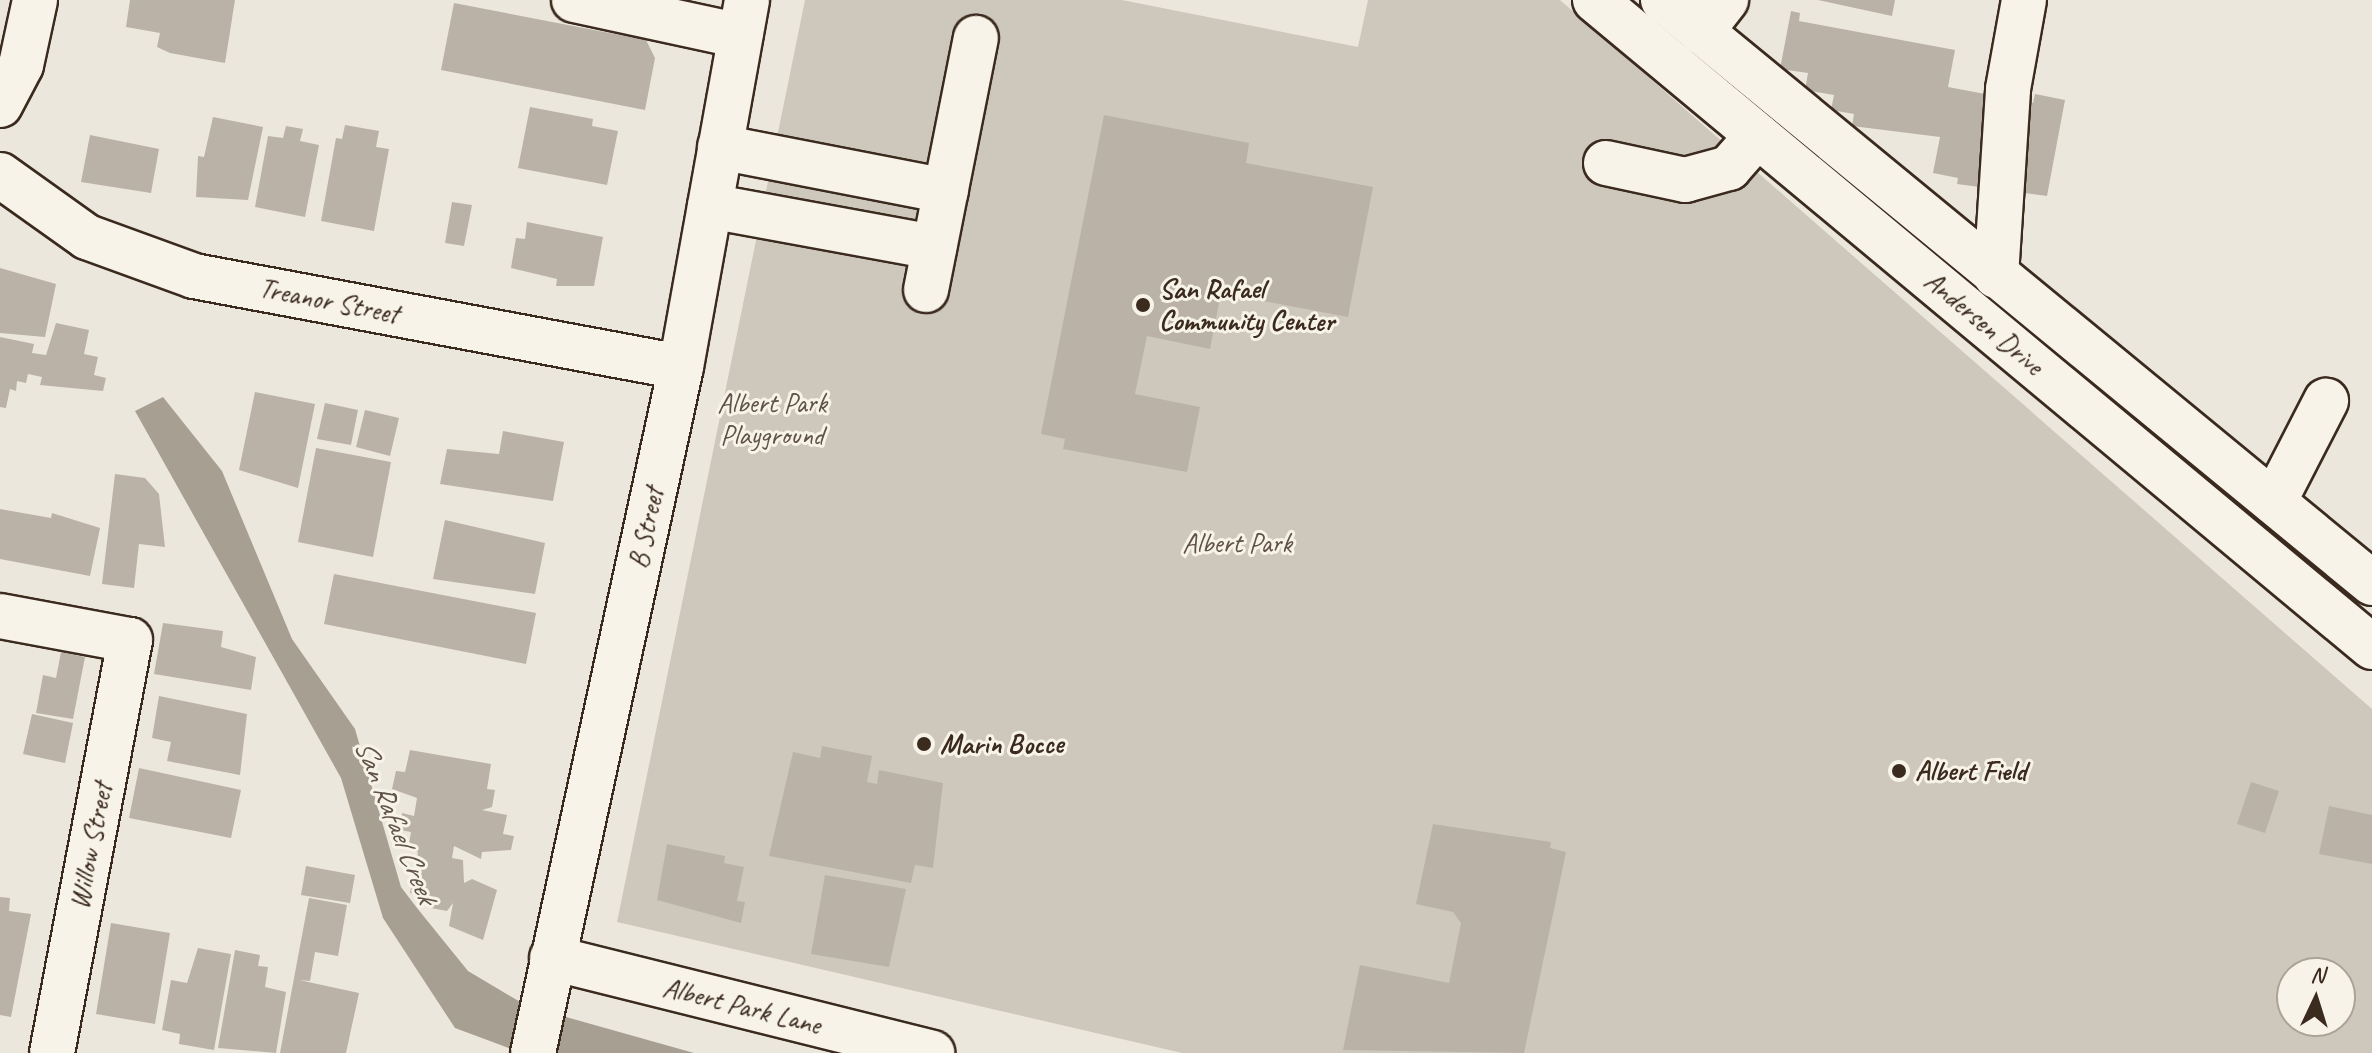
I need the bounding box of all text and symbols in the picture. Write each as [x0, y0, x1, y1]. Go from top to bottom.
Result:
street label: Andersen Drive [1918, 264, 2050, 382]
street label: Treanor Street [256, 271, 402, 331]
place label: San Rafael Community Center [1159, 272, 1334, 338]
marker: San Rafael Community Center [1134, 296, 1152, 314]
park label: Albert Park Playground [717, 386, 827, 452]
street label: B Street [621, 484, 671, 572]
park label: Albert Park [1182, 526, 1292, 560]
place label: Marin Bocce [940, 727, 1062, 761]
water label: San Rafael Creek [346, 733, 446, 909]
marker: Marin Bocce [915, 735, 933, 753]
place label: Albert Field [1915, 754, 2027, 788]
marker: Albert Field [1890, 762, 1908, 780]
street label: Willow Street [62, 780, 120, 912]
north arrow [2276, 957, 2356, 1037]
text: N [2310, 961, 2325, 989]
street label: Albert Park Lane [659, 970, 825, 1042]

